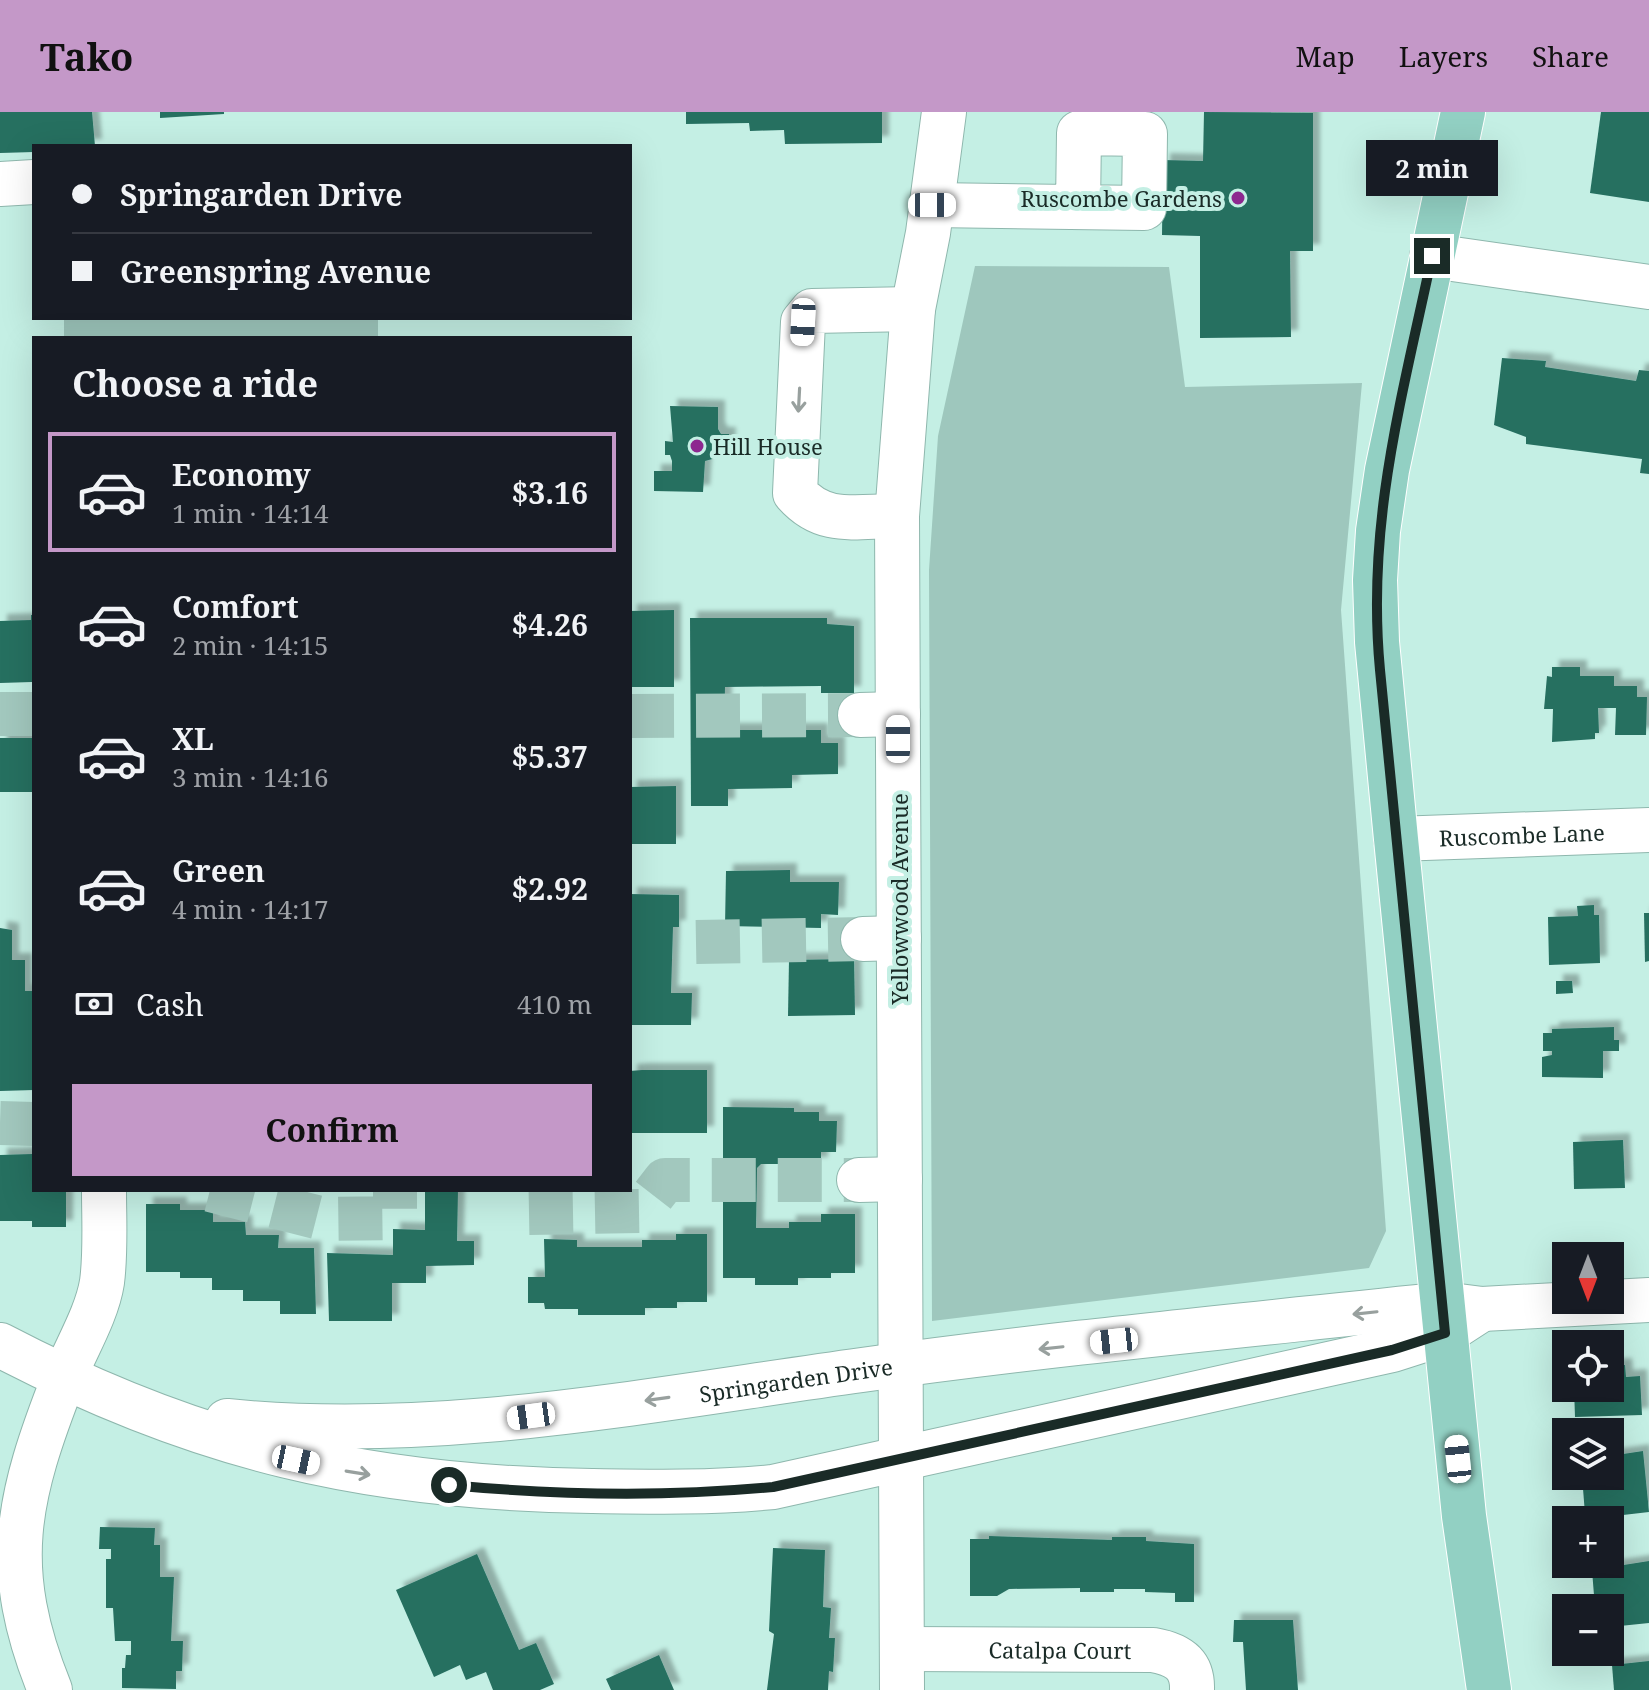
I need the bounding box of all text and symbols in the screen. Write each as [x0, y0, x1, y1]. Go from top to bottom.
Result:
text: Tako [40, 30, 133, 82]
text: Map [1296, 37, 1355, 75]
text: Layers [1399, 37, 1488, 75]
text: Share [1532, 37, 1609, 75]
callout: 2 min [1366, 140, 1498, 196]
text: 2 min [1395, 150, 1469, 186]
text: Springarden Drive [120, 174, 403, 215]
place label: Ruscombe Gardens [1021, 183, 1222, 213]
marker: Ruscombe Gardens [1229, 189, 1247, 207]
car [908, 193, 956, 217]
route end [1414, 238, 1450, 274]
text: Greenspring Avenue [120, 251, 431, 292]
car [790, 297, 816, 347]
text: Choose a ride [72, 359, 318, 408]
one-way arrow [791, 386, 806, 413]
place label: Hill House [713, 431, 823, 461]
marker: Hill House [688, 437, 706, 455]
text: Economy [172, 454, 311, 495]
icon: car [76, 456, 148, 528]
text: $3.16 [511, 472, 588, 513]
text: 1 min · 14:14 [172, 495, 329, 531]
text: Comfort [172, 586, 299, 627]
icon: car [76, 588, 148, 660]
text: $4.26 [511, 604, 588, 645]
text: 2 min · 14:15 [172, 627, 329, 663]
car [886, 715, 910, 763]
text: XL [172, 718, 214, 759]
icon: car [76, 720, 148, 792]
text: $5.37 [511, 736, 588, 777]
text: 3 min · 14:16 [172, 759, 329, 795]
street label: Yellowwood Avenue [884, 793, 914, 1006]
street label: Ruscombe Lane [1439, 817, 1605, 852]
text: Green [172, 850, 265, 891]
icon: car [76, 852, 148, 924]
text: $2.92 [511, 868, 588, 909]
text: 4 min · 14:17 [172, 891, 329, 927]
icon: cash [72, 982, 116, 1026]
text: Cash [136, 984, 204, 1025]
text: 410 m [517, 986, 592, 1022]
button: Confirm [72, 1084, 592, 1176]
north arrow [1552, 1242, 1624, 1314]
map controls [1552, 1242, 1624, 1666]
one-way arrow [1352, 1305, 1379, 1320]
car [1089, 1327, 1139, 1355]
button: locate [1552, 1330, 1624, 1402]
one-way arrow [1038, 1340, 1065, 1355]
street label: Springarden Drive [697, 1351, 894, 1409]
one-way arrow [645, 1392, 670, 1407]
car [506, 1401, 556, 1431]
button: layers [1552, 1418, 1624, 1490]
car [1444, 1434, 1472, 1484]
car [270, 1443, 322, 1477]
one-way arrow [345, 1466, 370, 1481]
route start [431, 1467, 467, 1503]
button: + [1552, 1506, 1624, 1578]
button: − [1552, 1594, 1624, 1666]
street label: Catalpa Court [989, 1634, 1132, 1665]

